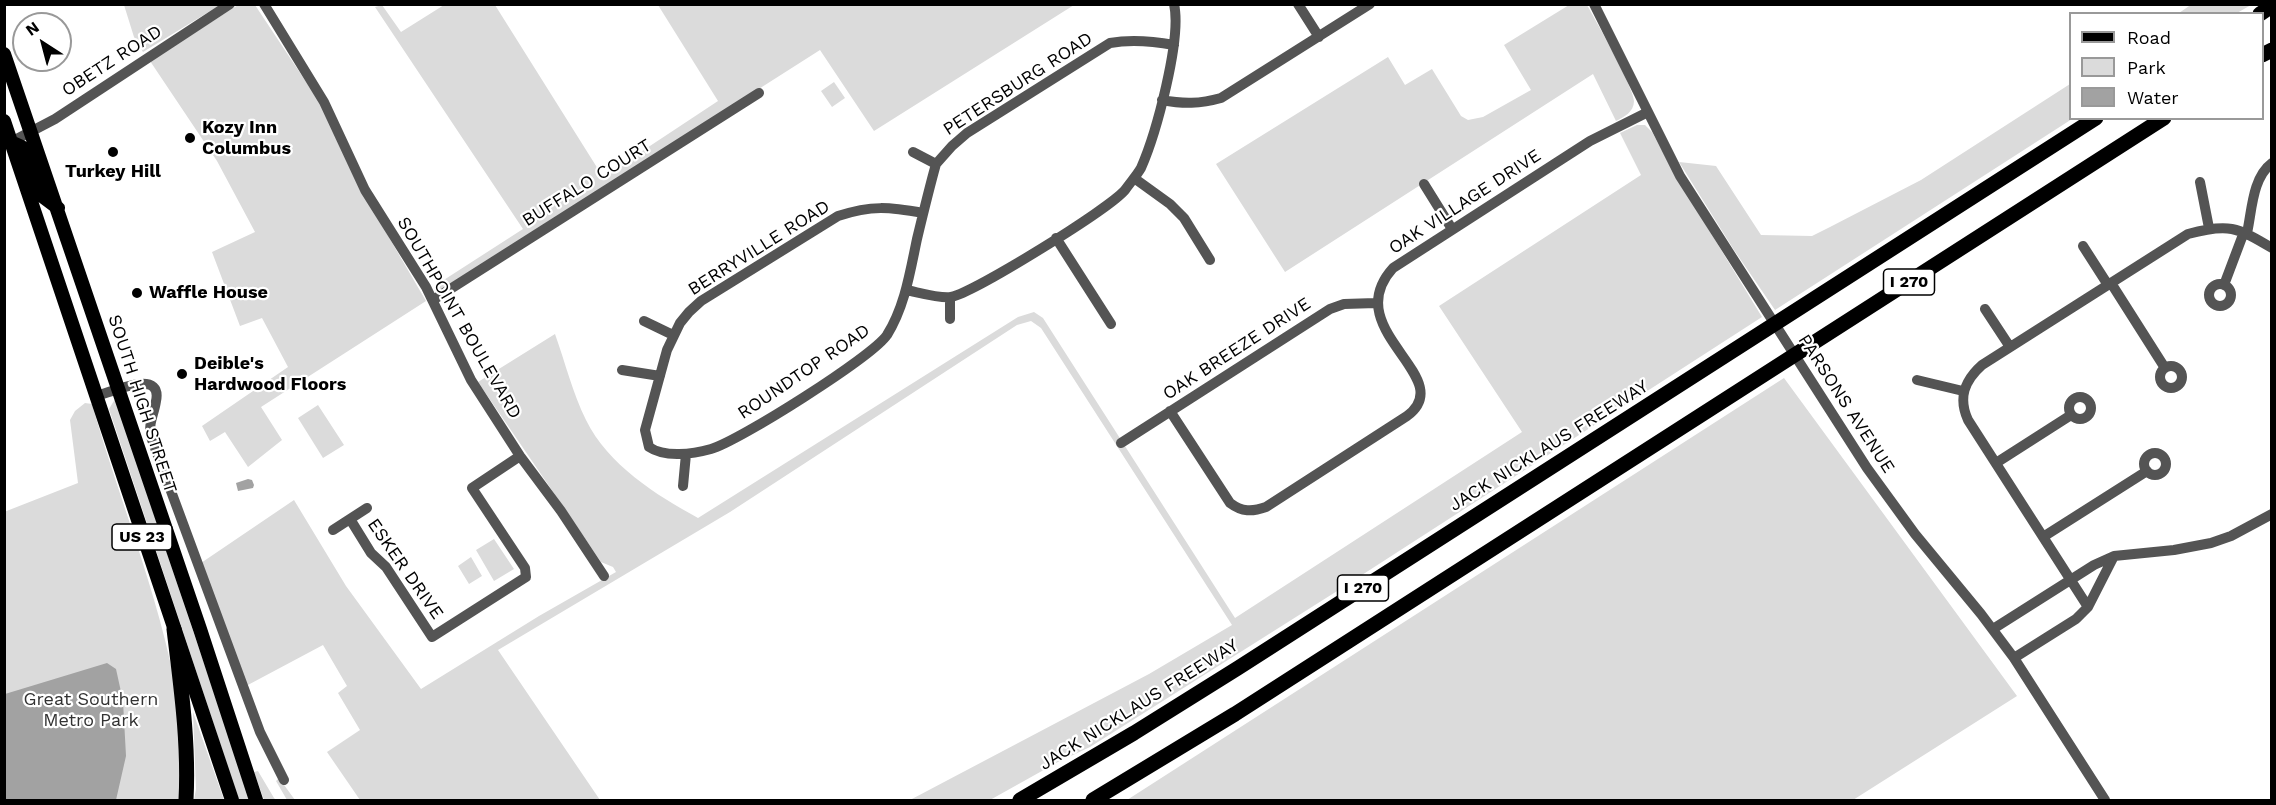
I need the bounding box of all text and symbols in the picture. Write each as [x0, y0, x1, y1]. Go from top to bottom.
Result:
north arrow [12, 12, 72, 72]
legend [2069, 12, 2264, 120]
text: N [22, 17, 43, 40]
street label: OBETZ ROAD [58, 21, 166, 101]
text: Road [2127, 27, 2171, 48]
street label: PETERSBURG ROAD [939, 28, 1097, 140]
text: Park [2127, 57, 2166, 78]
text: Water [2127, 87, 2179, 108]
place label: Kozy Inn Columbus [202, 117, 291, 160]
marker: Kozy Inn Columbus [183, 131, 197, 145]
street label: BUFFALO COURT [518, 135, 656, 231]
marker: Turkey Hill [106, 145, 120, 159]
street label: OAK VILLAGE DRIVE [1385, 145, 1545, 259]
place label: Turkey Hill [65, 161, 161, 183]
street label: BERRYVILLE ROAD [684, 196, 834, 300]
street label: SOUTHPOINT BOULEVARD [392, 213, 526, 423]
road number: I 270 [1884, 269, 1934, 295]
place label: Waffle House [149, 282, 268, 304]
marker: Waffle House [130, 286, 144, 300]
street label: OAK BREEZE DRIVE [1159, 293, 1315, 405]
street label: SOUTH HIGH STREET [103, 312, 181, 496]
street label: ROUNDTOP ROAD [734, 320, 874, 424]
street label: PARSONS AVENUE [1793, 331, 1899, 477]
place label: Deible's Hardwood Floors [194, 353, 346, 395]
marker: Deible's Hardwood Floors [175, 367, 189, 381]
street label: JACK NICKLAUS FREEWAY [1446, 376, 1652, 516]
street label: ESKER DRIVE [362, 515, 448, 623]
road number: US 23 [112, 524, 172, 550]
road number: I 270 [1338, 575, 1388, 601]
street label: JACK NICKLAUS FREEWAY [1036, 635, 1242, 775]
park label: Great Southern Metro Park [24, 689, 158, 732]

